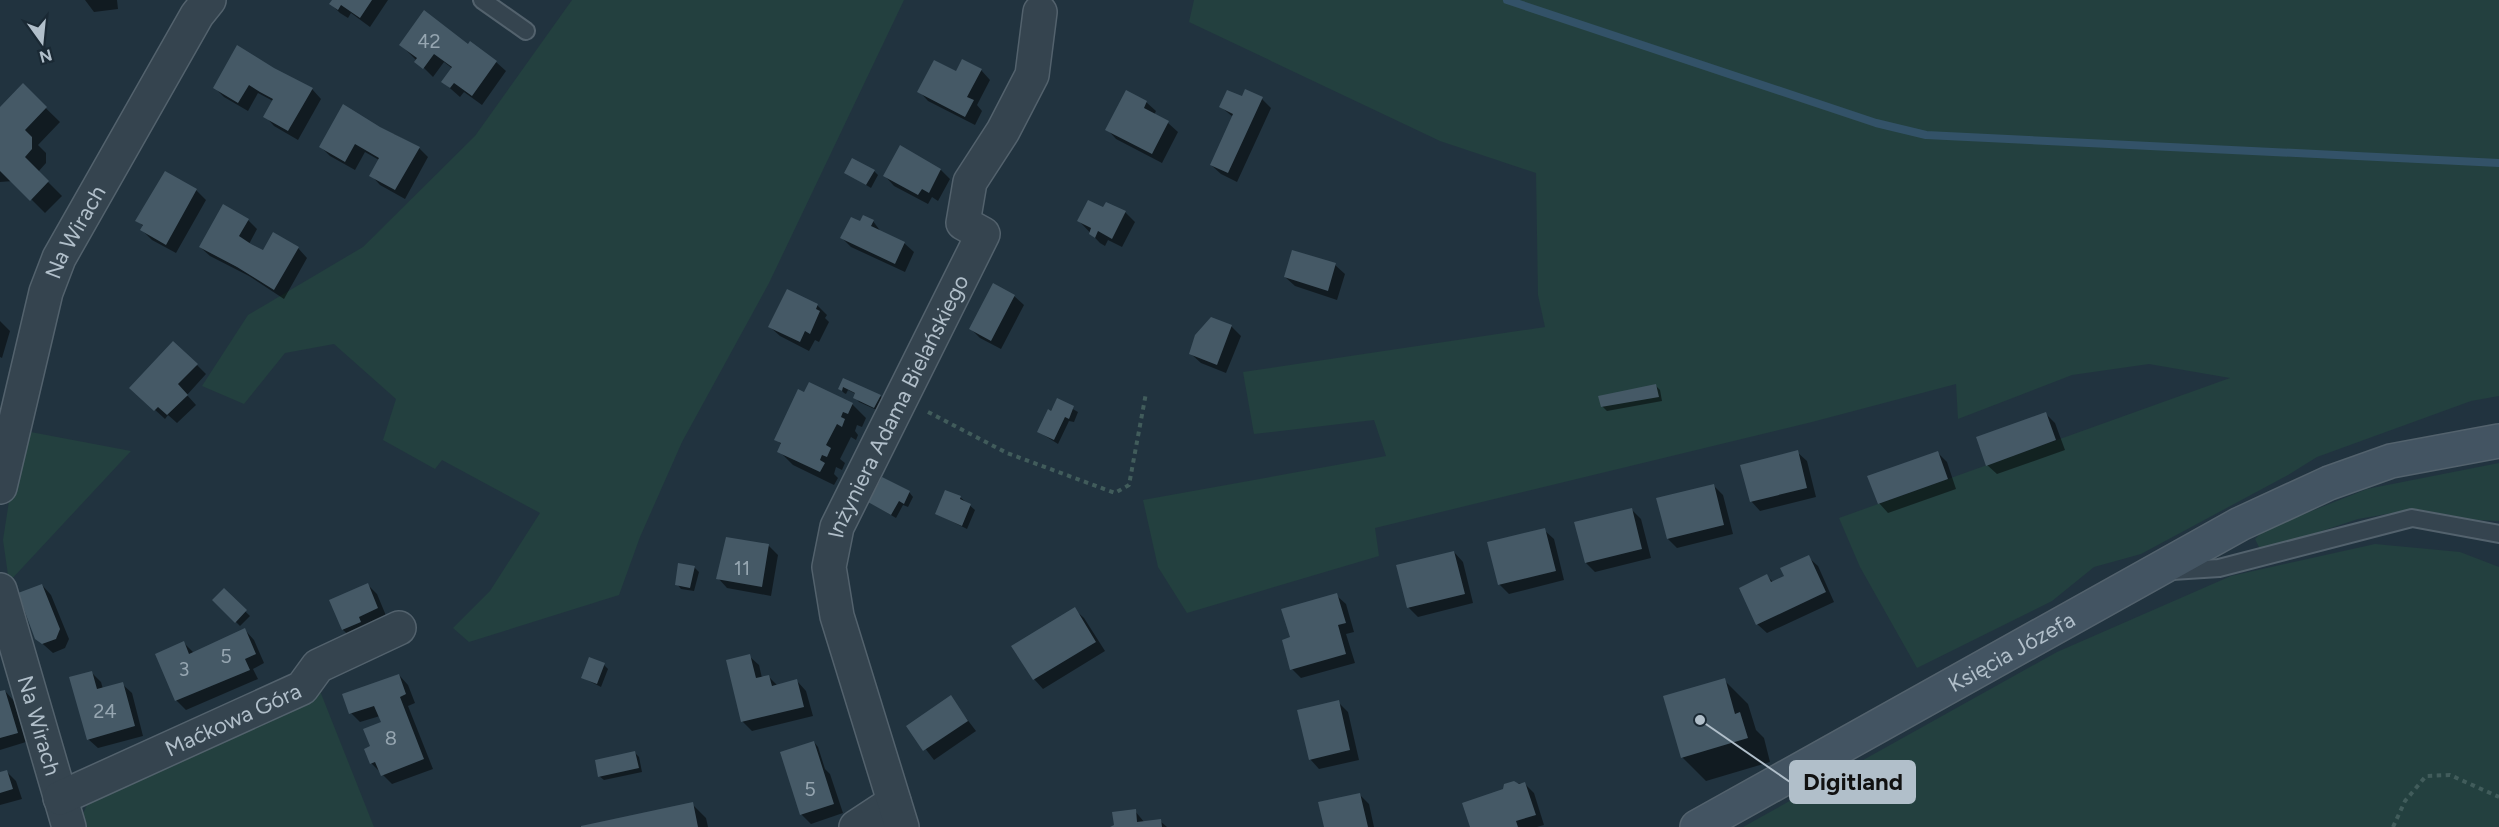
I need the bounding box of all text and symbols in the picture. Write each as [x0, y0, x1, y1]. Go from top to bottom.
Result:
north arrow [12, 12, 72, 72]
house number: 42 [417, 29, 441, 53]
text: N [37, 45, 54, 67]
street label: Na Wirach [39, 180, 111, 283]
street label: Inżyniera Adama Bielańskiego [822, 270, 974, 540]
house number: 11 [734, 556, 750, 580]
street label: Księcia Józefa [1943, 606, 2079, 698]
house number: 5 [220, 644, 232, 668]
house number: 3 [179, 657, 189, 681]
street label: Na Wirach [12, 672, 67, 779]
street label: Maćkowa Góra [161, 677, 305, 762]
house number: 24 [93, 699, 117, 723]
house number: 8 [385, 726, 397, 750]
callout: Digitland [1790, 761, 1915, 803]
text: Digitland [1803, 767, 1903, 796]
house number: 5 [804, 777, 816, 801]

